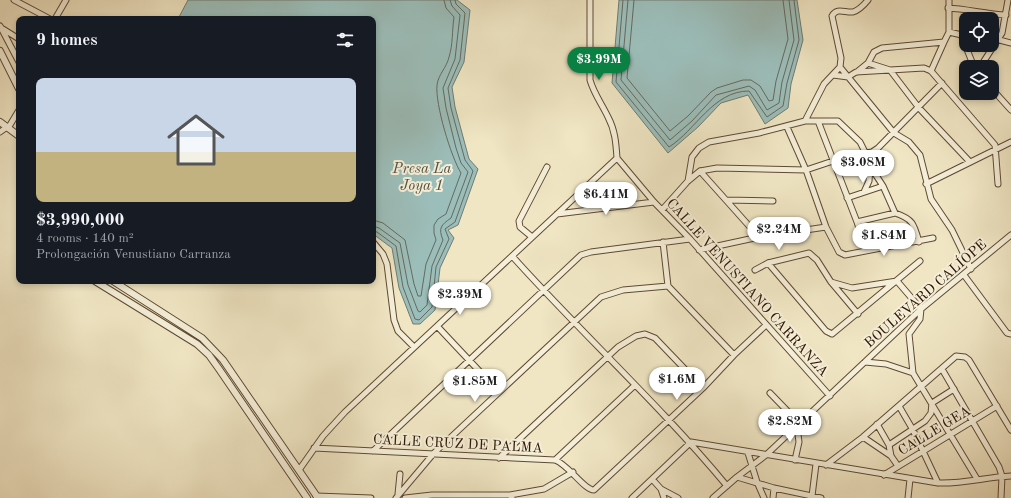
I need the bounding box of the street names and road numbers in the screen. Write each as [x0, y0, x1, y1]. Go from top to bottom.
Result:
street label: CALLE VENUSTIANO CARRANZA [664, 196, 831, 379]
street label: BOULEVARD CALÍOPE [860, 235, 989, 350]
street label: CALLE GEA [896, 404, 974, 458]
street label: CALLE CRUZ DE PALMA [373, 433, 544, 455]

